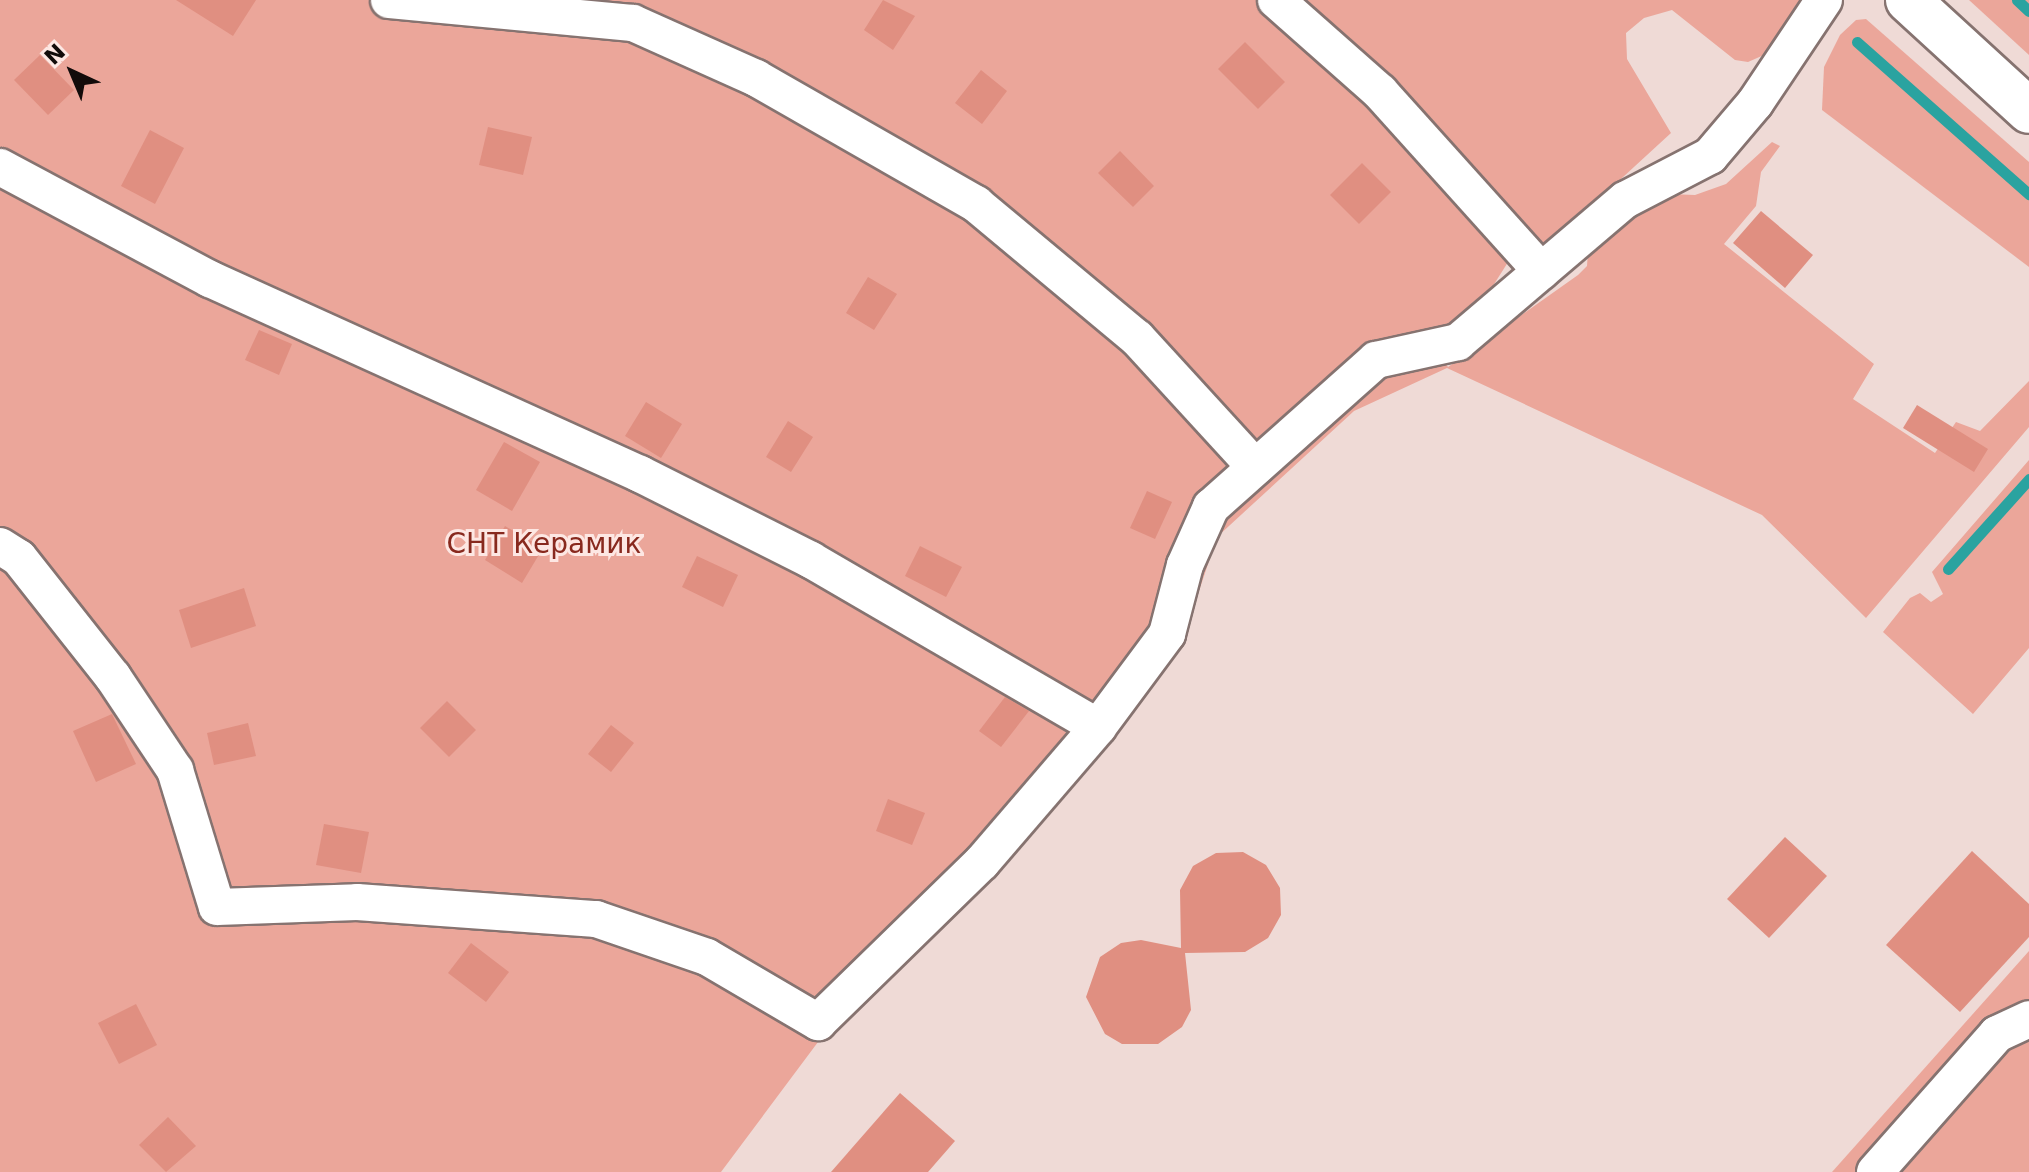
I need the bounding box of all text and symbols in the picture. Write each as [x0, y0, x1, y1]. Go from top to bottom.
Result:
north arrow [32, 32, 112, 112]
text: N [40, 39, 70, 70]
park label: СНТ Керамик [447, 527, 641, 561]

